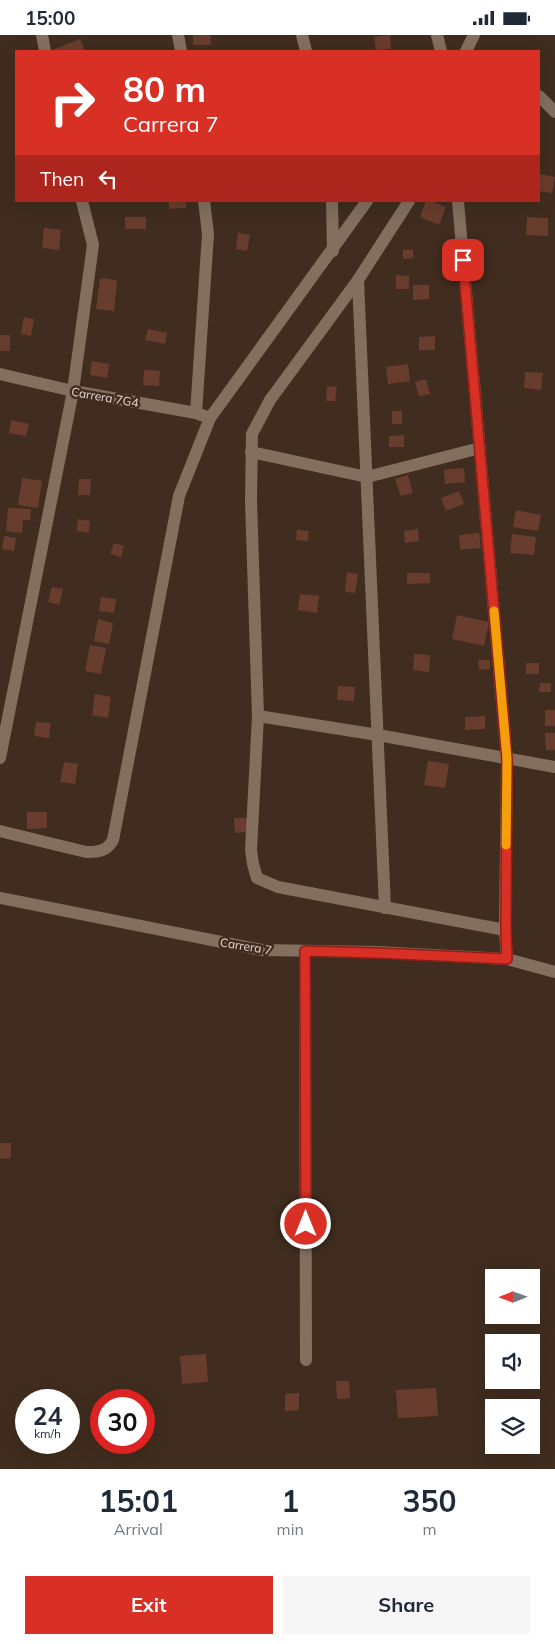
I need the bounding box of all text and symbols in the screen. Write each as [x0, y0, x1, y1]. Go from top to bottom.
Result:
text: 15:00 [25, 6, 75, 30]
text: 80 m [123, 67, 206, 111]
icon: right [40, 70, 105, 135]
text: Carrera 7 [123, 110, 219, 138]
icon: left [94, 165, 122, 193]
text: Then [40, 167, 84, 191]
pin [442, 239, 484, 281]
icon: arrive [449, 246, 477, 274]
street label: Carrera 7G4 [70, 384, 140, 410]
street label: Carrera 7 [219, 935, 273, 957]
position arrow [279, 1197, 331, 1249]
north arrow [485, 1269, 540, 1324]
map controls [485, 1269, 540, 1454]
button: sound [485, 1334, 540, 1389]
speed limit sign: 30 [90, 1389, 155, 1454]
button: layers [485, 1399, 540, 1454]
text: 24 [32, 1400, 63, 1431]
text: km/h [34, 1426, 61, 1441]
text: 15:01 [99, 1482, 178, 1520]
text: 1 [281, 1482, 299, 1520]
text: 350 [402, 1482, 456, 1520]
text: Arrival [114, 1519, 163, 1539]
text: min [277, 1519, 304, 1539]
text: m [422, 1519, 436, 1539]
button: Exit [25, 1576, 273, 1634]
button: Share [283, 1576, 530, 1634]

